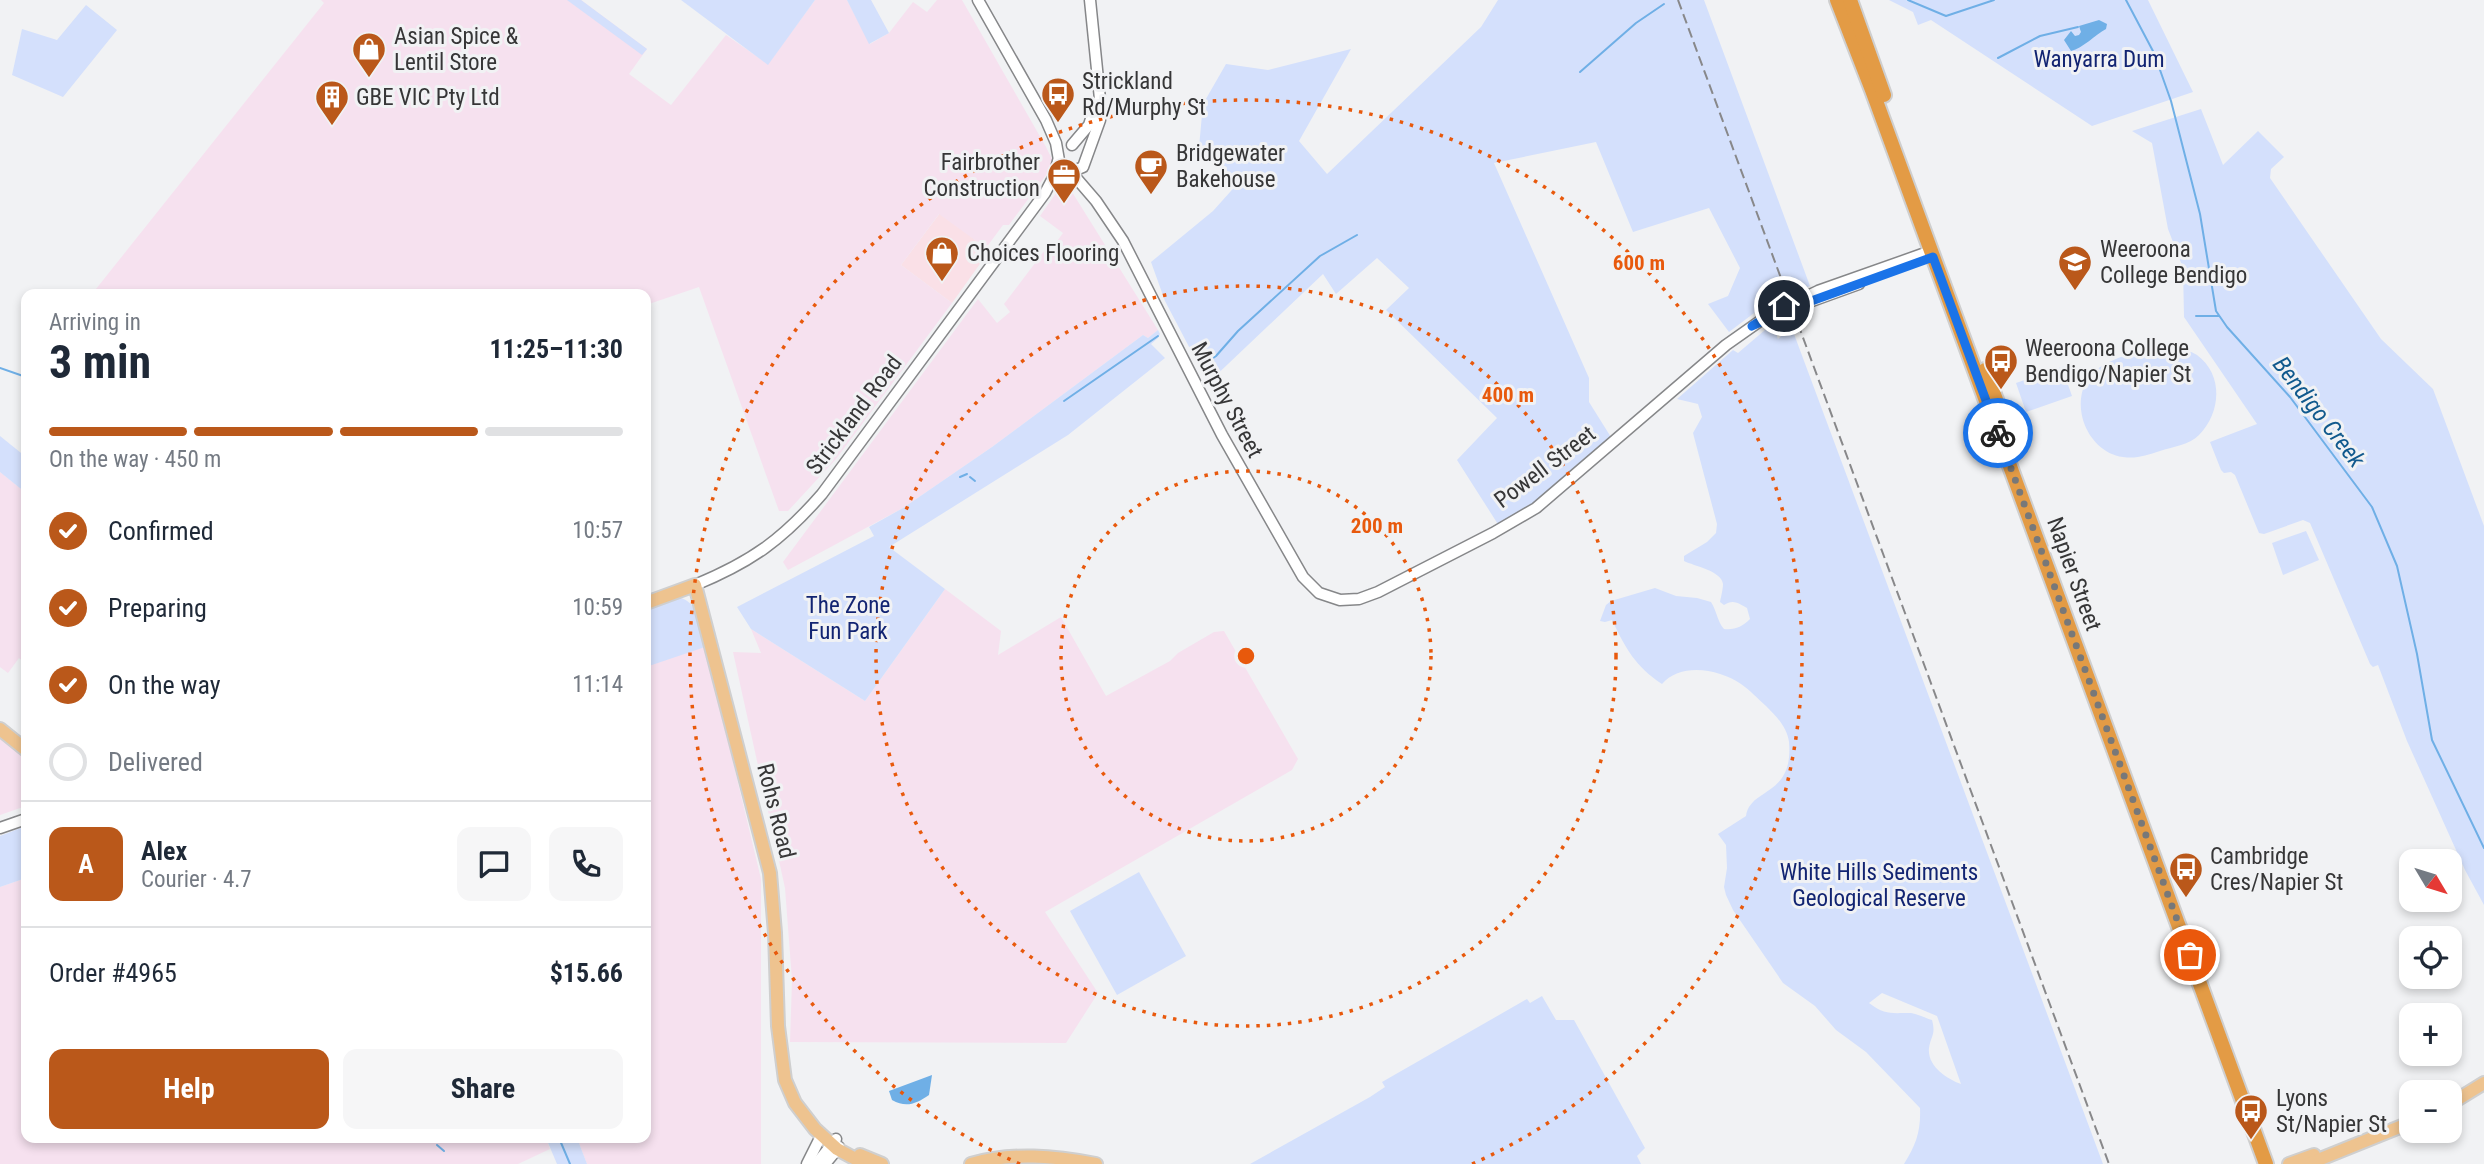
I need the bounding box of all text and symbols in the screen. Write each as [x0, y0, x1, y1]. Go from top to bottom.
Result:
place label: Asian Spice & Lentil Store [394, 23, 519, 76]
shop icon: Asian Spice & Lentil Store [350, 30, 388, 79]
park label: Wanyarra Dum [2033, 46, 2165, 73]
place label: Strickland Rd/Murphy St [1082, 68, 1206, 121]
bus stop icon: Strickland Rd/Murphy St [1039, 75, 1077, 124]
building icon: GBE VIC Pty Ltd [313, 78, 351, 127]
place label: GBE VIC Pty Ltd [356, 84, 500, 111]
place label: Bridgewater Bakehouse [1176, 140, 1285, 193]
cafe icon: Bridgewater Bakehouse [1132, 147, 1170, 196]
place label: Fairbrother Construction [923, 149, 1040, 202]
office icon: Fairbrother Construction [1045, 156, 1083, 205]
shop icon: Choices Flooring [923, 234, 961, 283]
place label: Weeroona College Bendigo [2100, 236, 2247, 289]
place label: Choices Flooring [967, 240, 1119, 267]
school or university icon: Weeroona College Bendigo [2056, 243, 2094, 292]
text: 600 m [1613, 251, 1665, 275]
pin [1754, 276, 1814, 336]
icon: home [1765, 287, 1803, 325]
text: Arriving in [49, 309, 141, 336]
text: 11:25–11:30 [489, 334, 623, 364]
text: 3 min [49, 335, 151, 389]
place label: Weeroona College Bendigo/Napier St [2025, 335, 2191, 388]
street label: Murphy Street [1185, 338, 1269, 462]
bus stop icon: Weeroona College Bendigo/Napier St [1982, 342, 2020, 391]
street label: Strickland Road [800, 350, 908, 480]
water label: Bendigo Creek [2267, 351, 2371, 473]
text: 400 m [1482, 383, 1534, 407]
courier [1963, 398, 2033, 468]
icon: bike [1979, 414, 2017, 452]
street label: Powell Street [1489, 420, 1601, 514]
text: On the way · 450 m [49, 446, 221, 473]
icon: check [49, 512, 87, 550]
text: 200 m [1351, 514, 1403, 538]
street label: Napier Street [2041, 514, 2107, 634]
text: Confirmed [108, 516, 214, 546]
text: 10:57 [572, 517, 623, 544]
icon: check [49, 589, 87, 627]
park label: The Zone Fun Park [806, 592, 890, 645]
text: Preparing [108, 593, 207, 623]
text: 10:59 [572, 594, 623, 621]
centre of rings [1234, 644, 1258, 668]
icon: check [49, 666, 87, 704]
text: On the way [108, 670, 221, 700]
text: 11:14 [572, 671, 623, 698]
text: Delivered [108, 747, 203, 777]
street label: Rohs Road [751, 761, 801, 861]
button: chat [457, 827, 531, 901]
button: phone [549, 827, 623, 901]
text: Alex [141, 836, 187, 866]
place label: Cambridge Cres/Napier St [2210, 843, 2343, 896]
text: A [78, 849, 94, 879]
north arrow [2399, 849, 2462, 912]
map controls [2399, 849, 2462, 1143]
bus stop icon: Cambridge Cres/Napier St [2167, 850, 2205, 899]
park label: White Hills Sediments Geological Reserve [1780, 859, 1978, 912]
text: Courier · 4.7 [141, 866, 252, 893]
pin [2160, 925, 2220, 985]
button: locate [2399, 926, 2462, 989]
icon: bag [2171, 936, 2209, 974]
text: Order #4965 [49, 958, 177, 988]
text: $15.66 [550, 958, 623, 988]
button: + [2399, 1003, 2462, 1066]
button: Help [49, 1049, 329, 1129]
button: Share [343, 1049, 623, 1129]
button: − [2399, 1080, 2462, 1143]
place label: Lyons St/Napier St [2276, 1085, 2387, 1138]
bus stop icon: Lyons St/Napier St [2232, 1092, 2270, 1141]

